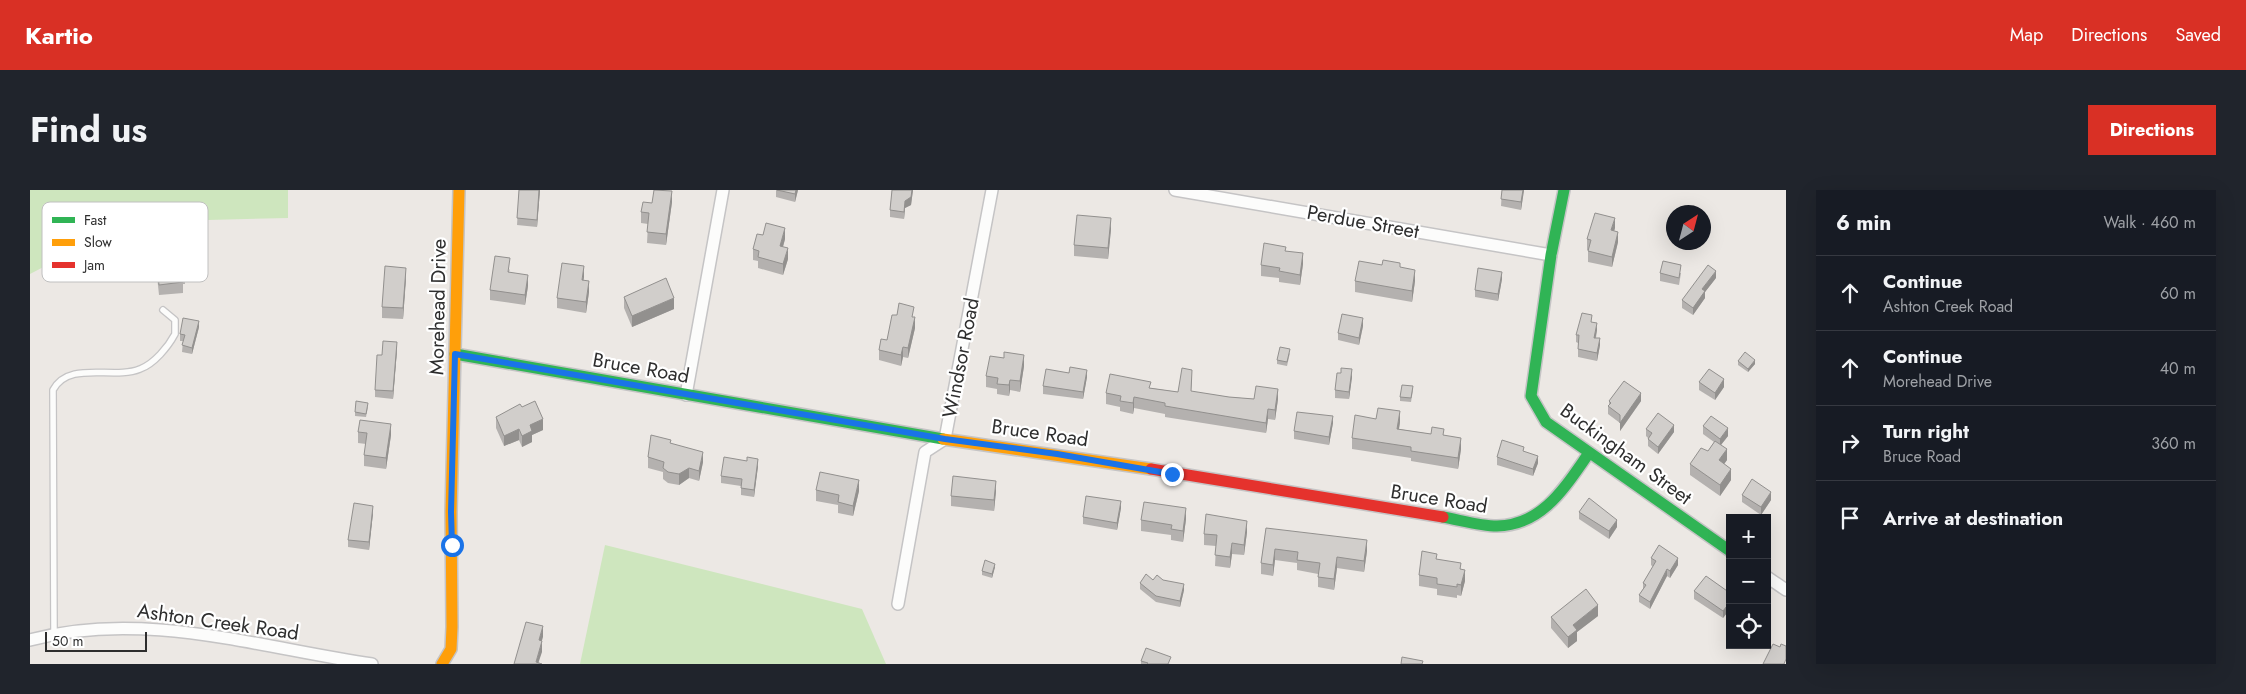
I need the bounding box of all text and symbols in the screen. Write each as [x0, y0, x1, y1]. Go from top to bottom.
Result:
text: Kartio [25, 18, 93, 53]
text: Map [2010, 22, 2043, 48]
text: Directions [2071, 22, 2147, 48]
text: Saved [2175, 22, 2221, 48]
text: Find us [30, 105, 147, 155]
button: Directions [2088, 105, 2216, 155]
street label: Perdue Street [1305, 198, 1422, 246]
legend [42, 202, 208, 282]
north arrow [1666, 205, 1711, 250]
text: 6 min [1836, 208, 1891, 238]
text: Fast [84, 210, 107, 230]
text: Walk · 460 m [2104, 211, 2196, 234]
text: Slow [84, 232, 112, 252]
street label: Morehead Drive [422, 239, 454, 375]
text: Jam [82, 255, 105, 275]
text: Continue [1883, 268, 1962, 295]
icon: ahead [1836, 279, 1864, 307]
text: 60 m [2160, 282, 2196, 305]
street label: Windsor Road [935, 295, 987, 421]
text: Ashton Creek Road [1883, 295, 2013, 318]
text: Continue [1883, 343, 1962, 370]
street label: Bruce Road [590, 345, 692, 391]
icon: ahead [1836, 354, 1864, 382]
text: 40 m [2160, 357, 2196, 380]
text: Morehead Drive [1883, 370, 1992, 393]
street label: Buckingham Street [1554, 396, 1698, 512]
street label: Bruce Road [990, 412, 1090, 454]
text: Turn right [1883, 418, 1969, 445]
icon: right [1836, 429, 1864, 457]
text: 360 m [2151, 432, 2196, 455]
text: Bruce Road [1883, 445, 1961, 468]
route end [1161, 463, 1184, 486]
street label: Bruce Road [1389, 477, 1489, 521]
icon: arrive [1836, 504, 1864, 532]
text: Arrive at destination [1883, 505, 2063, 532]
map controls [1726, 514, 1771, 649]
button: + [1726, 514, 1771, 559]
route start [441, 534, 464, 557]
button: − [1726, 559, 1771, 604]
street label: Ashton Creek Road [135, 596, 301, 648]
button: locate [1726, 604, 1771, 649]
scale bar [45, 629, 148, 652]
text: 50 m [52, 631, 83, 651]

